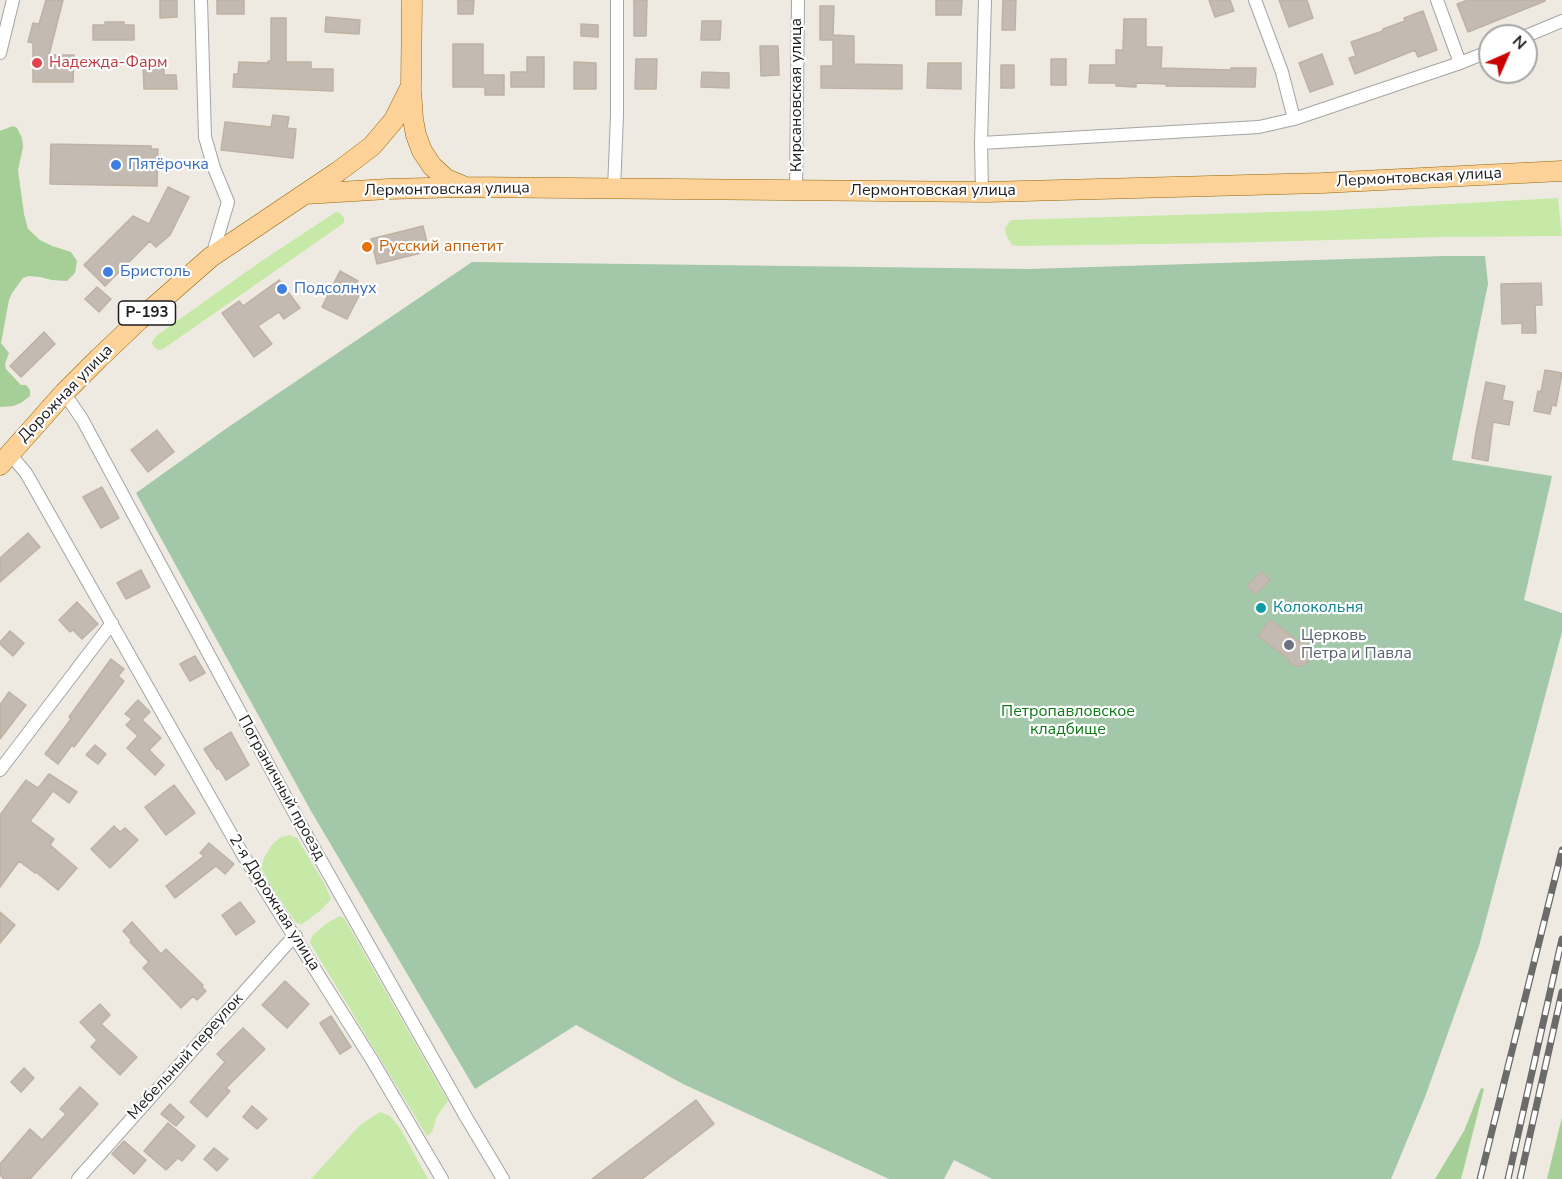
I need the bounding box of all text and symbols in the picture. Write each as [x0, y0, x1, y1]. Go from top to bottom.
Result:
street label: Кирсановская улица [787, 18, 807, 172]
north arrow [1478, 24, 1538, 84]
text: N [1507, 31, 1531, 55]
place label: Надежда-Фарм [49, 53, 168, 73]
marker: Надежда-Фарм [30, 56, 44, 70]
place label: Пятёрочка [128, 155, 209, 175]
marker: Пятёрочка [109, 158, 123, 172]
street label: Лермонтовская улица [1336, 164, 1502, 192]
street label: Лермонтовская улица [364, 179, 530, 201]
street label: Лермонтовская улица [850, 181, 1016, 201]
place label: Русский аппетит [379, 237, 503, 257]
marker: Русский аппетит [360, 240, 374, 254]
place label: Бристоль [120, 262, 191, 282]
marker: Бристоль [101, 265, 115, 279]
place label: Подсолнух [294, 279, 377, 299]
marker: Подсолнух [275, 282, 289, 296]
road number: Р-193 [118, 301, 176, 325]
street label: Дорожная улица [15, 341, 117, 447]
place label: Колокольня [1273, 598, 1363, 618]
marker: Колокольня [1254, 601, 1268, 615]
place label: Церковь Петра и Павла [1301, 626, 1412, 664]
marker: Церковь Петра и Павла [1282, 638, 1296, 652]
park label: Петропавловское кладбище [1001, 702, 1135, 740]
street label: Пограничный проезд [233, 712, 329, 864]
street label: 2-я Дорожная улица [224, 831, 324, 975]
street label: Мебельный переулок [124, 990, 248, 1124]

